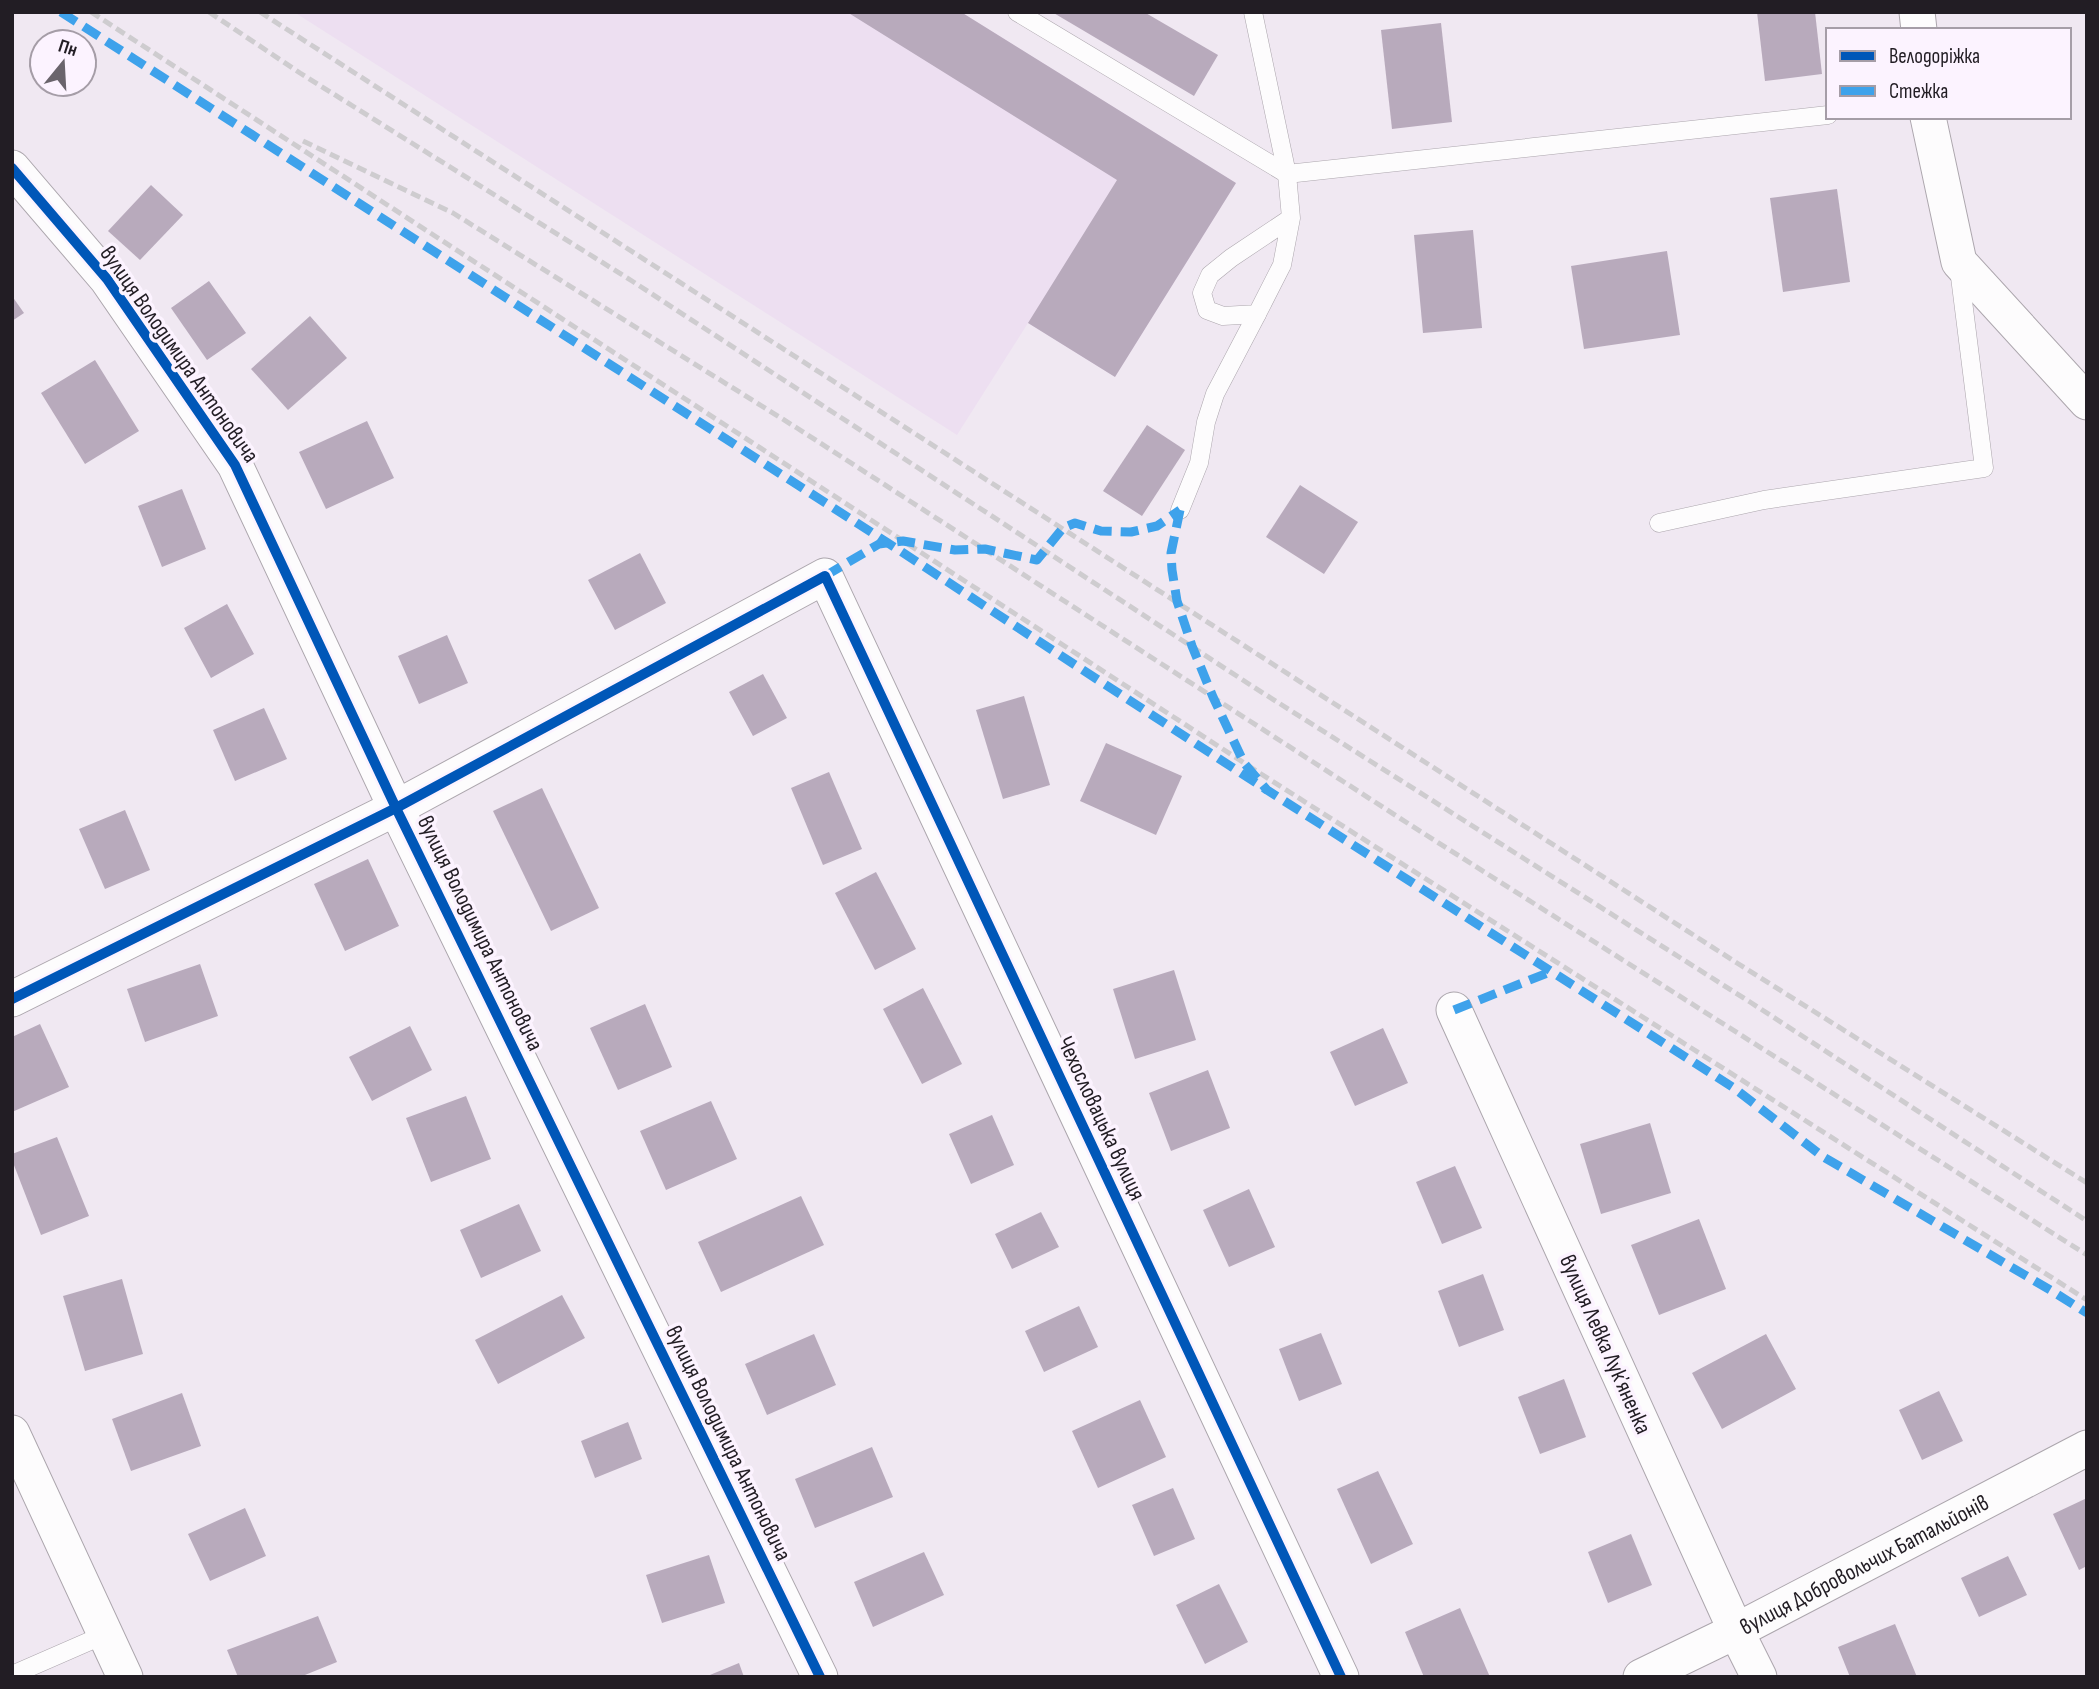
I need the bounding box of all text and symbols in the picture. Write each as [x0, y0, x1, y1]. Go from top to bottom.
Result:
north arrow [28, 28, 98, 98]
legend [1826, 28, 2071, 119]
text: Пн [55, 34, 80, 62]
text: Велодоріжка [1889, 44, 1980, 69]
text: Стежка [1889, 79, 1948, 104]
street label: вулиця Володимира Антоновича [94, 241, 265, 468]
street label: вулиця Володимира Антоновича [411, 811, 549, 1056]
street label: Чехословацька вулиця [1051, 1032, 1151, 1205]
street label: вулиця Левка Лукʼяненка [1553, 1250, 1657, 1438]
street label: вулиця Володимира Антоновича [659, 1321, 797, 1566]
street label: вулиця Добровольчих Батальйонів [1735, 1489, 1994, 1641]

